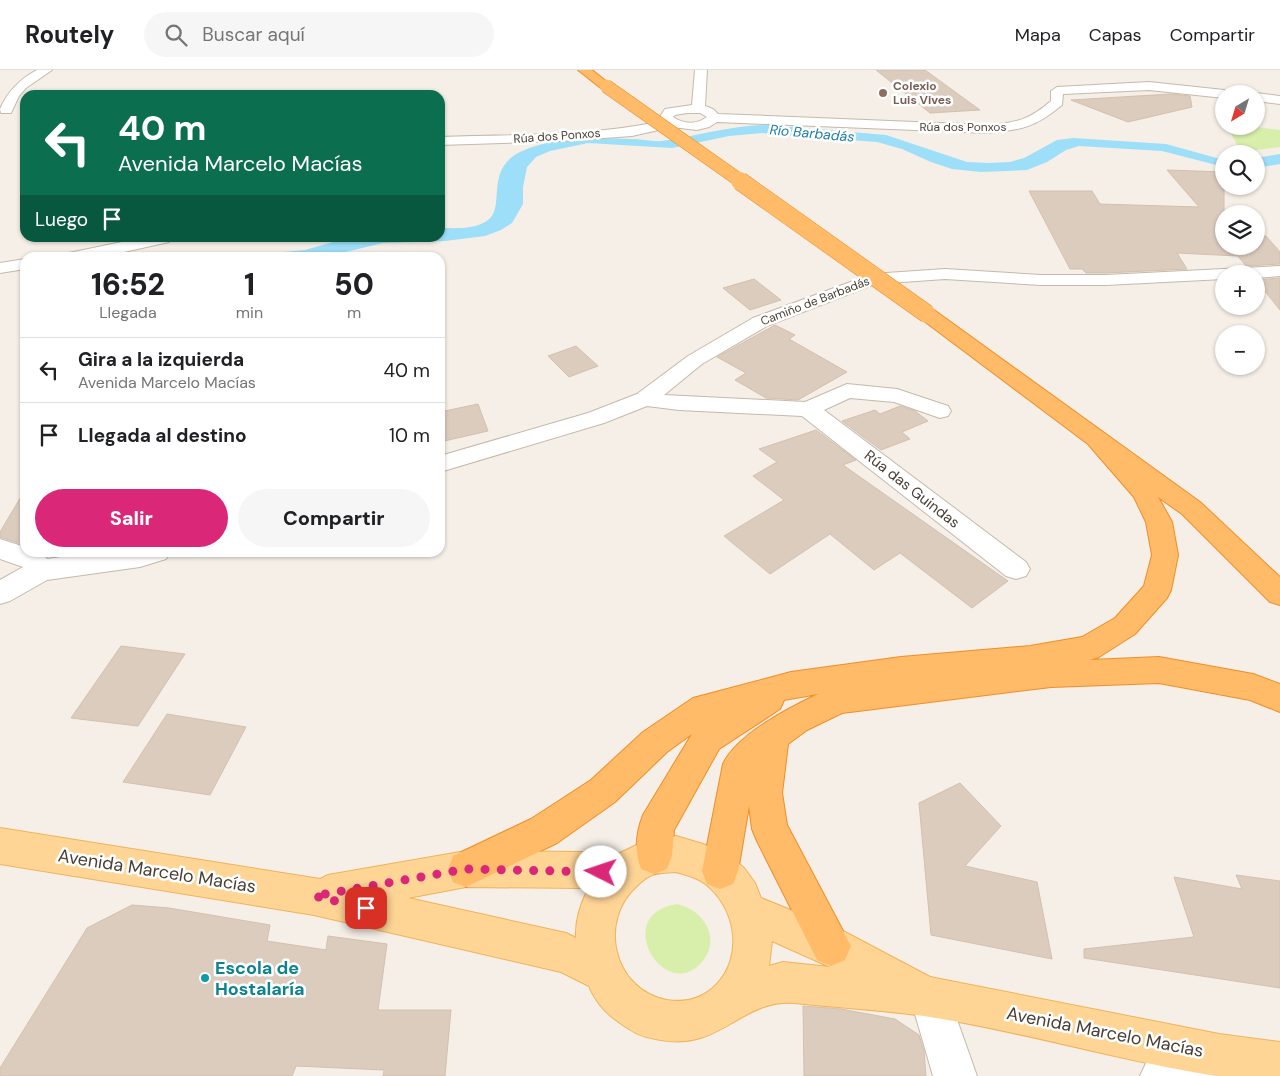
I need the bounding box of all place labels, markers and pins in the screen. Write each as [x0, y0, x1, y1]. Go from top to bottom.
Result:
place label: Colexio Luis Vives [893, 78, 951, 108]
marker: Colexio Luis Vives [877, 87, 889, 99]
pin [345, 887, 387, 929]
place label: Escola de Hostalaría [215, 956, 305, 1001]
marker: Escola de Hostalaría [199, 972, 211, 984]

